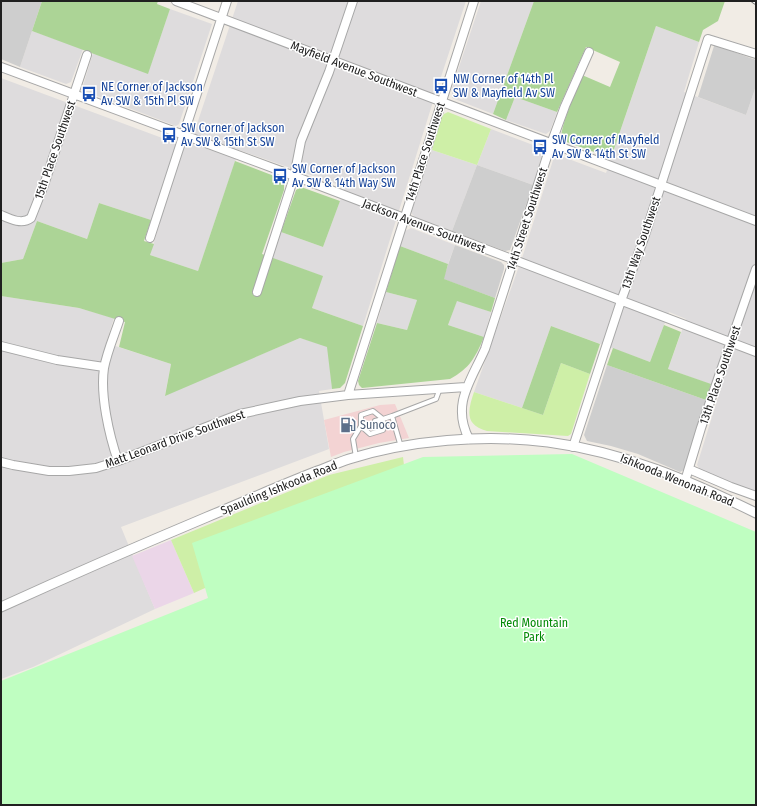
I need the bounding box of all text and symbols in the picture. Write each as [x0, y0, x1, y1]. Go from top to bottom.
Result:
street label: Mayfield Avenue Southwest [289, 38, 419, 100]
place label: NW Corner of 14th Pl SW & Mayfield Av SW [453, 72, 555, 100]
bus stop icon: NW Corner of 14th Pl SW & Mayfield Av SW [432, 77, 450, 95]
place label: NE Corner of Jackson Av SW & 15th Pl SW [101, 80, 203, 108]
bus stop icon: NE Corner of Jackson Av SW & 15th Pl SW [80, 85, 98, 103]
street label: 15th Place Southwest [32, 99, 79, 201]
street label: 14th Place Southwest [402, 100, 448, 204]
place label: SW Corner of Jackson Av SW & 15th St SW [181, 121, 285, 149]
bus stop icon: SW Corner of Jackson Av SW & 15th St SW [160, 126, 178, 144]
place label: SW Corner of Mayfield Av SW & 14th St SW [552, 133, 659, 161]
bus stop icon: SW Corner of Mayfield Av SW & 14th St SW [531, 138, 549, 156]
place label: SW Corner of Jackson Av SW & 14th Way SW [292, 162, 396, 190]
street label: 14th Street Southwest [504, 166, 550, 272]
bus stop icon: SW Corner of Jackson Av SW & 14th Way SW [271, 167, 289, 185]
street label: 13th Way Southwest [619, 195, 663, 291]
street label: Jackson Avenue Southwest [360, 196, 488, 256]
street label: 13th Place Southwest [697, 324, 744, 426]
street label: Matt Leonard Drive Southwest [103, 407, 247, 471]
fuel station icon: Sunoco [339, 416, 357, 434]
place label: Sunoco [360, 418, 396, 432]
street label: Ishkooda Wenonah Road [618, 451, 736, 509]
street label: Spaulding Ishkooda Road [219, 458, 339, 518]
park label: Red Mountain Park [500, 616, 568, 644]

